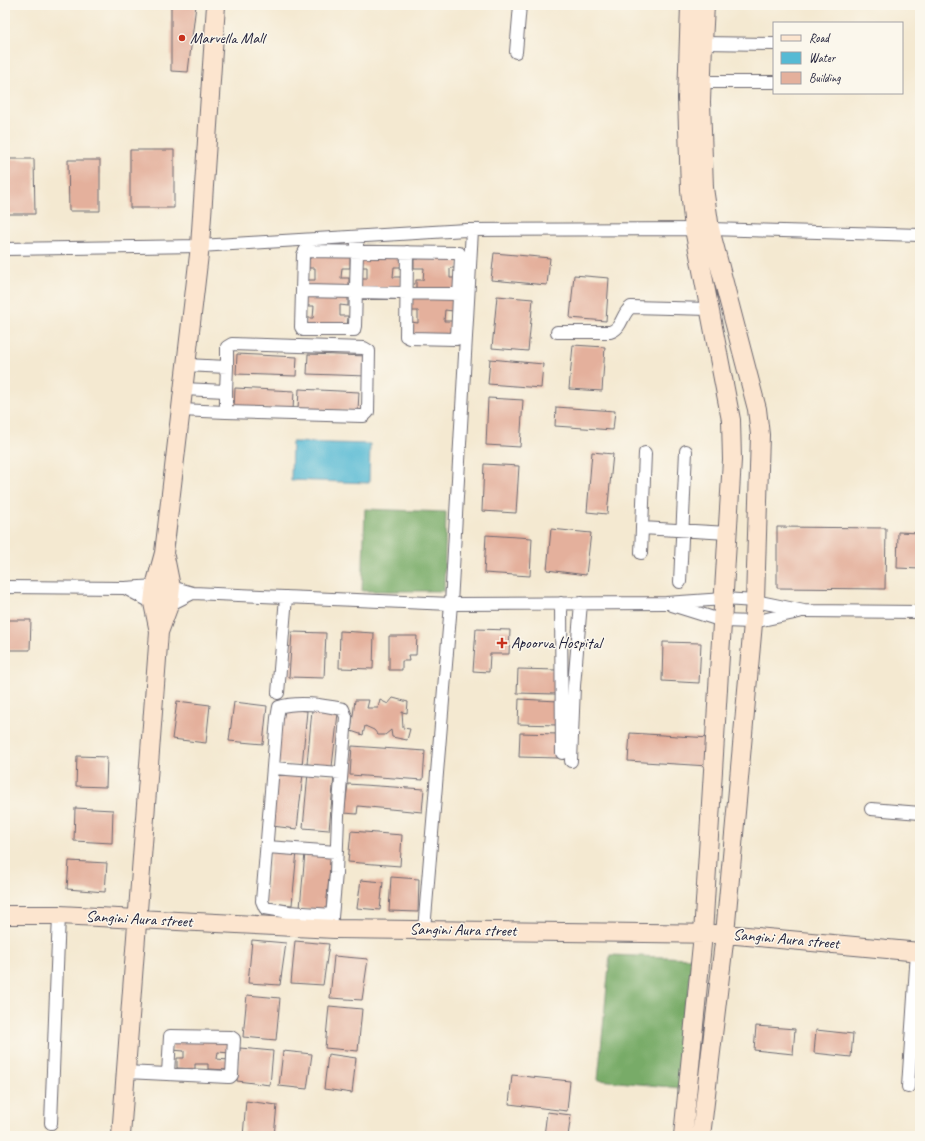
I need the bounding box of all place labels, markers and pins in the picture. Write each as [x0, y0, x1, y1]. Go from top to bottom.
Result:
place label: Marvella Mall [190, 28, 268, 48]
marker: Marvella Mall [177, 33, 187, 43]
place label: Apoorva Hospital [511, 633, 605, 653]
marker: Apoorva Hospital [496, 637, 508, 649]

